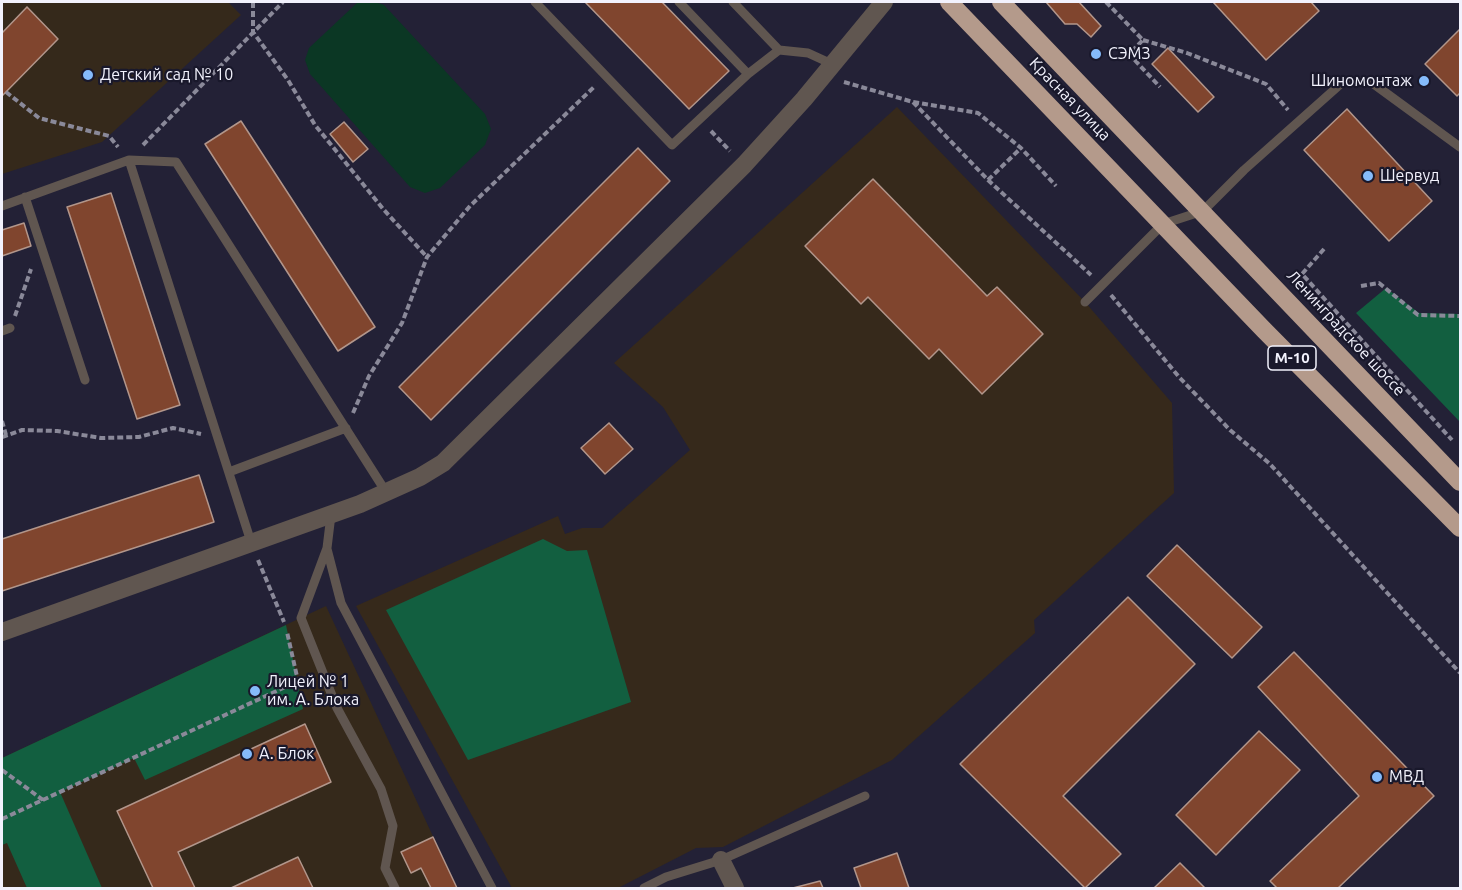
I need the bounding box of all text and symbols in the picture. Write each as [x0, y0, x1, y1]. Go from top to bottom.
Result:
place label: СЭМЗ [1108, 44, 1150, 64]
marker: СЭМЗ [1089, 47, 1103, 61]
street label: Красная улица [1025, 53, 1115, 145]
place label: Детский сад № 10 [100, 65, 233, 85]
marker: Детский сад № 10 [81, 68, 95, 82]
place label: Шиномонтаж [1311, 71, 1412, 91]
marker: Шиномонтаж [1417, 74, 1431, 88]
place label: Шервуд [1380, 166, 1439, 186]
marker: Шервуд [1361, 169, 1375, 183]
street label: Ленинградское шоссе [1283, 266, 1409, 400]
road number: М-10 [1268, 346, 1316, 370]
place label: Лицей № 1 им. А. Блока [267, 672, 359, 710]
marker: Лицей № 1 им. А. Блока [248, 684, 262, 698]
place label: А. Блок [259, 744, 314, 764]
marker: А. Блок [240, 747, 254, 761]
place label: МВД [1389, 767, 1424, 787]
marker: МВД [1370, 770, 1384, 784]

